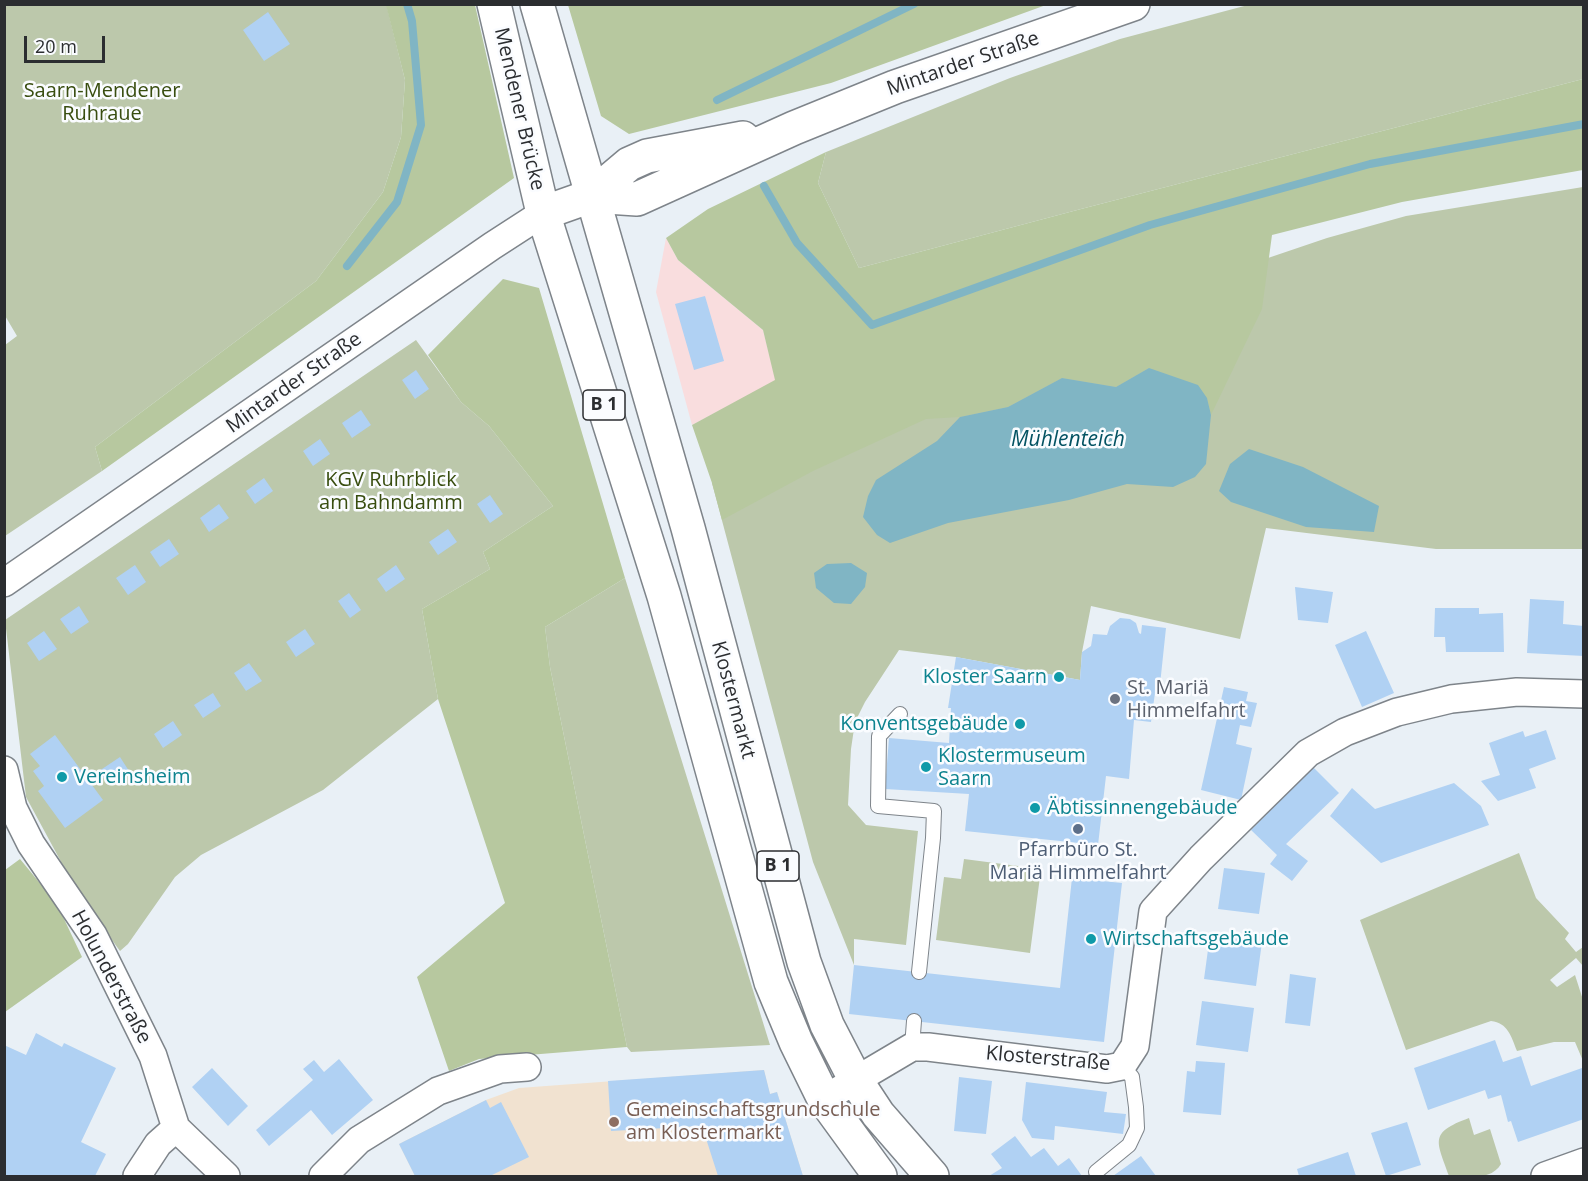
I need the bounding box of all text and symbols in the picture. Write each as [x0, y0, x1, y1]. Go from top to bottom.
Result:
scale bar [27, 24, 108, 62]
street label: Mendener Brücke [489, 25, 549, 193]
street label: Mintarder Straße [884, 27, 1042, 101]
text: 20 m [35, 34, 77, 58]
park label: Saarn-Mendener Ruhraue [24, 79, 180, 126]
street label: Mintarder Straße [222, 327, 366, 439]
road number: B 1 [583, 390, 625, 420]
water label: Mühlenteich [1011, 427, 1125, 453]
park label: KGV Ruhrblick am Bahndamm [319, 468, 463, 515]
street label: Klostermarkt [706, 639, 760, 761]
place label: Kloster Saarn [923, 665, 1047, 689]
marker: Kloster Saarn [1052, 670, 1066, 684]
place label: St. Mariä Himmelfahrt [1127, 676, 1246, 723]
marker: St. Mariä Himmelfahrt [1108, 692, 1122, 706]
place label: Konventsgebäude [840, 712, 1008, 736]
marker: Konventsgebäude [1013, 717, 1027, 731]
place label: Klostermuseum Saarn [938, 744, 1086, 791]
marker: Klostermuseum Saarn [919, 760, 933, 774]
place label: Vereinsheim [74, 765, 190, 789]
marker: Vereinsheim [55, 770, 69, 784]
place label: Äbtissinnengebäude [1047, 796, 1237, 820]
marker: Äbtissinnengebäude [1028, 801, 1042, 815]
marker: Pfarrbüro St. Mariä Himmelfahrt [1071, 822, 1085, 836]
place label: Pfarrbüro St. Mariä Himmelfahrt [989, 838, 1167, 885]
road number: B 1 [757, 851, 799, 881]
street label: Holunderstraße [66, 906, 156, 1048]
place label: Wirtschaftsgebäude [1103, 927, 1289, 951]
marker: Wirtschaftsgebäude [1084, 932, 1098, 946]
street label: Klosterstraße [985, 1042, 1111, 1076]
place label: Gemeinschaftsgrundschule am Klostermarkt [626, 1098, 880, 1145]
marker: Gemeinschaftsgrundschule am Klostermarkt [607, 1115, 621, 1129]

